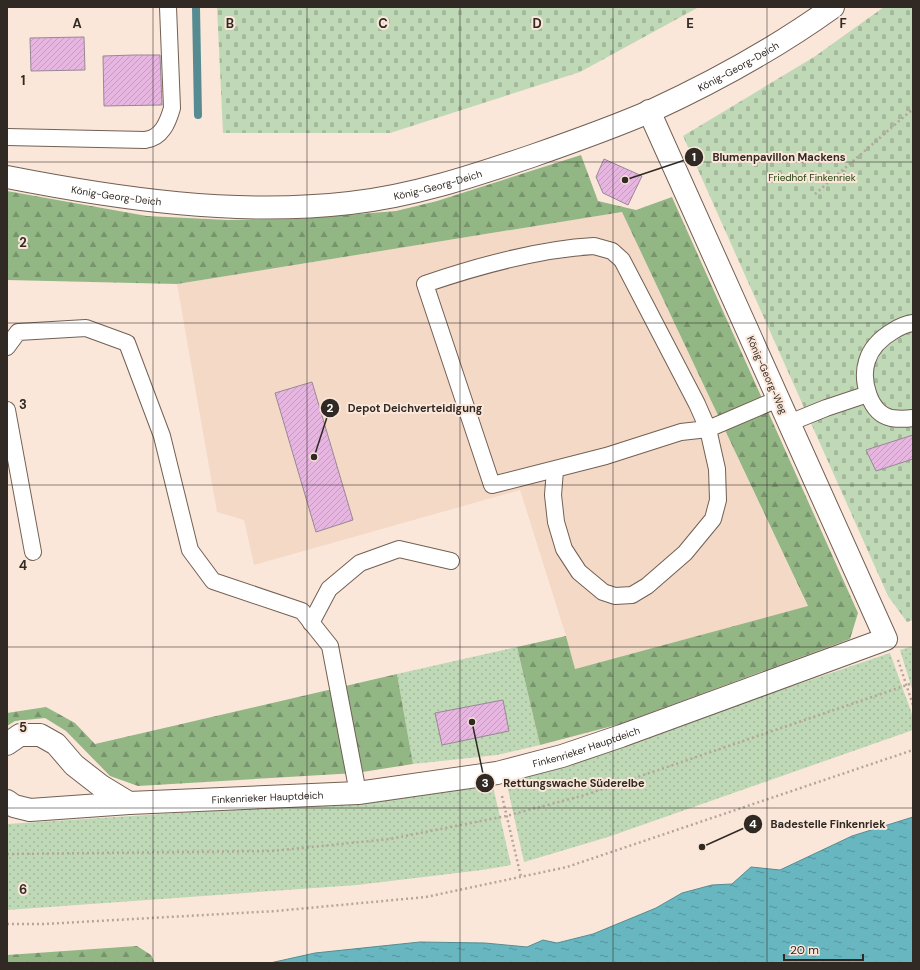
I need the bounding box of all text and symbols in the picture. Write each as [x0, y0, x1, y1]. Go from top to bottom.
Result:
text: A [72, 15, 82, 32]
text: B [226, 15, 234, 32]
text: C [378, 15, 388, 32]
text: D [532, 15, 542, 32]
text: E [686, 15, 694, 32]
text: F [839, 15, 847, 32]
street label: König-Georg-Deich [695, 38, 781, 94]
text: 1 [21, 72, 25, 89]
callout: Blumenpavillon Mackens [684, 145, 853, 168]
text: 1 [692, 149, 696, 165]
text: Blumenpavillon Mackens [712, 150, 846, 164]
street label: König-Georg-Deich [392, 166, 484, 203]
park label: Friedhof Finkenriek [768, 171, 856, 184]
street label: König-Georg-Deich [70, 182, 162, 208]
text: 2 [19, 234, 27, 251]
street label: König-Georg-Weg [744, 334, 790, 417]
text: 3 [19, 396, 27, 413]
callout: Depot Deichverteidigung [320, 396, 490, 419]
text: 2 [327, 400, 334, 416]
text: Depot Deichverteidigung [348, 401, 483, 415]
text: 4 [19, 557, 27, 574]
text: 5 [19, 719, 27, 736]
street label: Finkenrieker Hauptdeich [531, 723, 642, 770]
callout: Rettungswache Süderelbe [475, 771, 652, 794]
text: 3 [481, 775, 489, 791]
text: Rettungswache Süderelbe [503, 776, 645, 790]
street label: Finkenrieker Hauptdeich [211, 788, 324, 806]
callout: Badestelle Finkenriek [743, 812, 894, 835]
text: 4 [749, 816, 757, 832]
text: Badestelle Finkenriek [770, 817, 886, 831]
text: 6 [19, 881, 27, 898]
scale bar [784, 936, 863, 962]
text: 20 m [790, 942, 819, 958]

